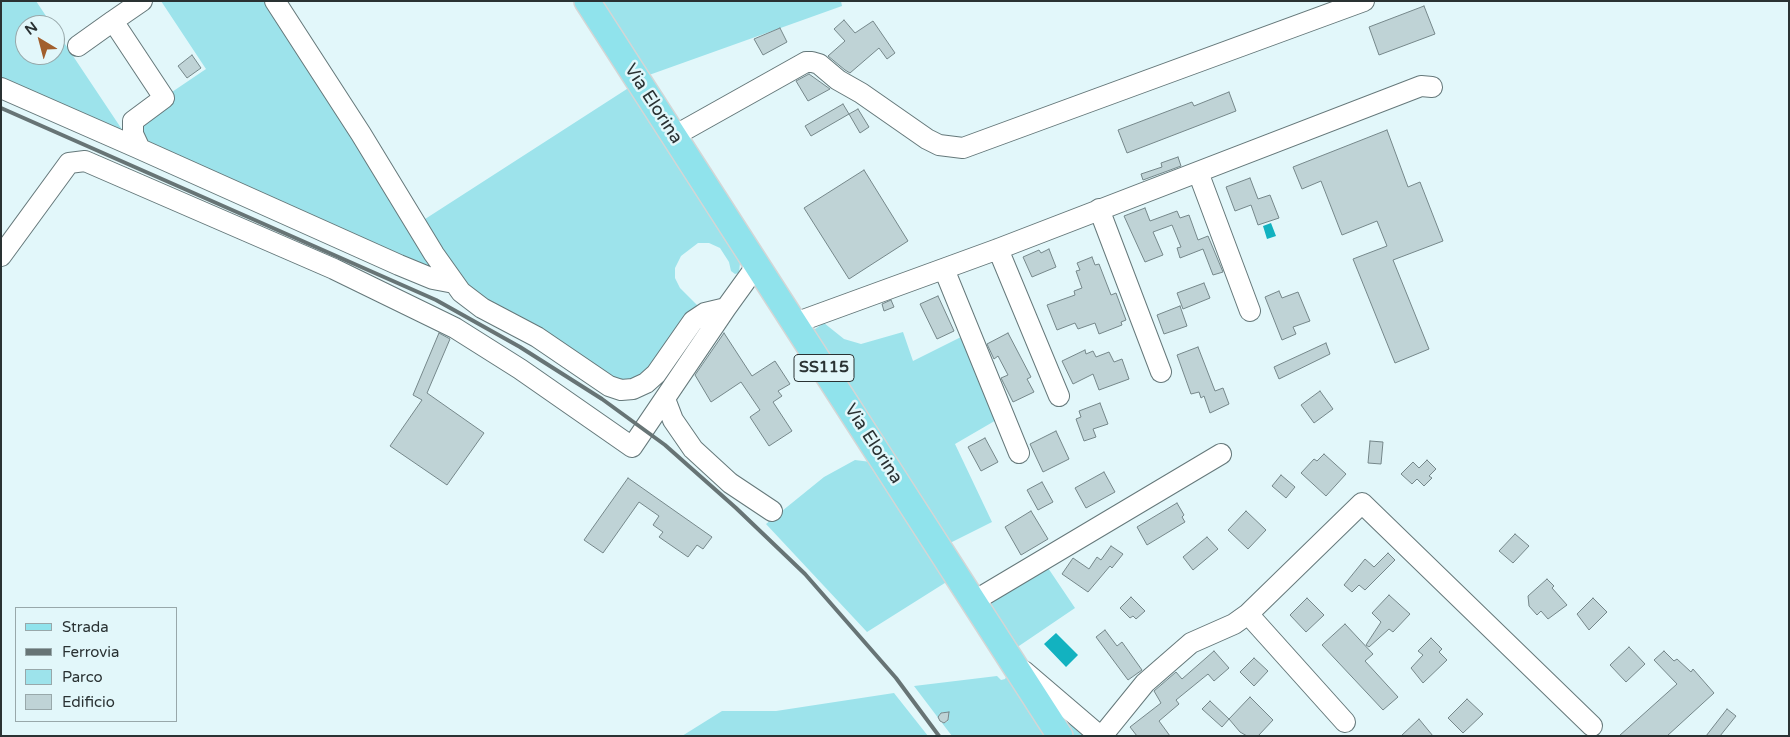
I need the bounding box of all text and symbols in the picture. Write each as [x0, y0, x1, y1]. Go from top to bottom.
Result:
north arrow [15, 15, 65, 65]
text: N [22, 18, 41, 39]
street label: Via Elorina [619, 60, 687, 148]
road number: SS115 [794, 354, 854, 382]
street label: Via Elorina [839, 400, 907, 488]
legend [15, 607, 178, 722]
text: Strada [62, 618, 109, 636]
text: Ferrovia [62, 643, 119, 661]
text: Parco [62, 668, 103, 686]
text: Edificio [62, 693, 115, 711]

